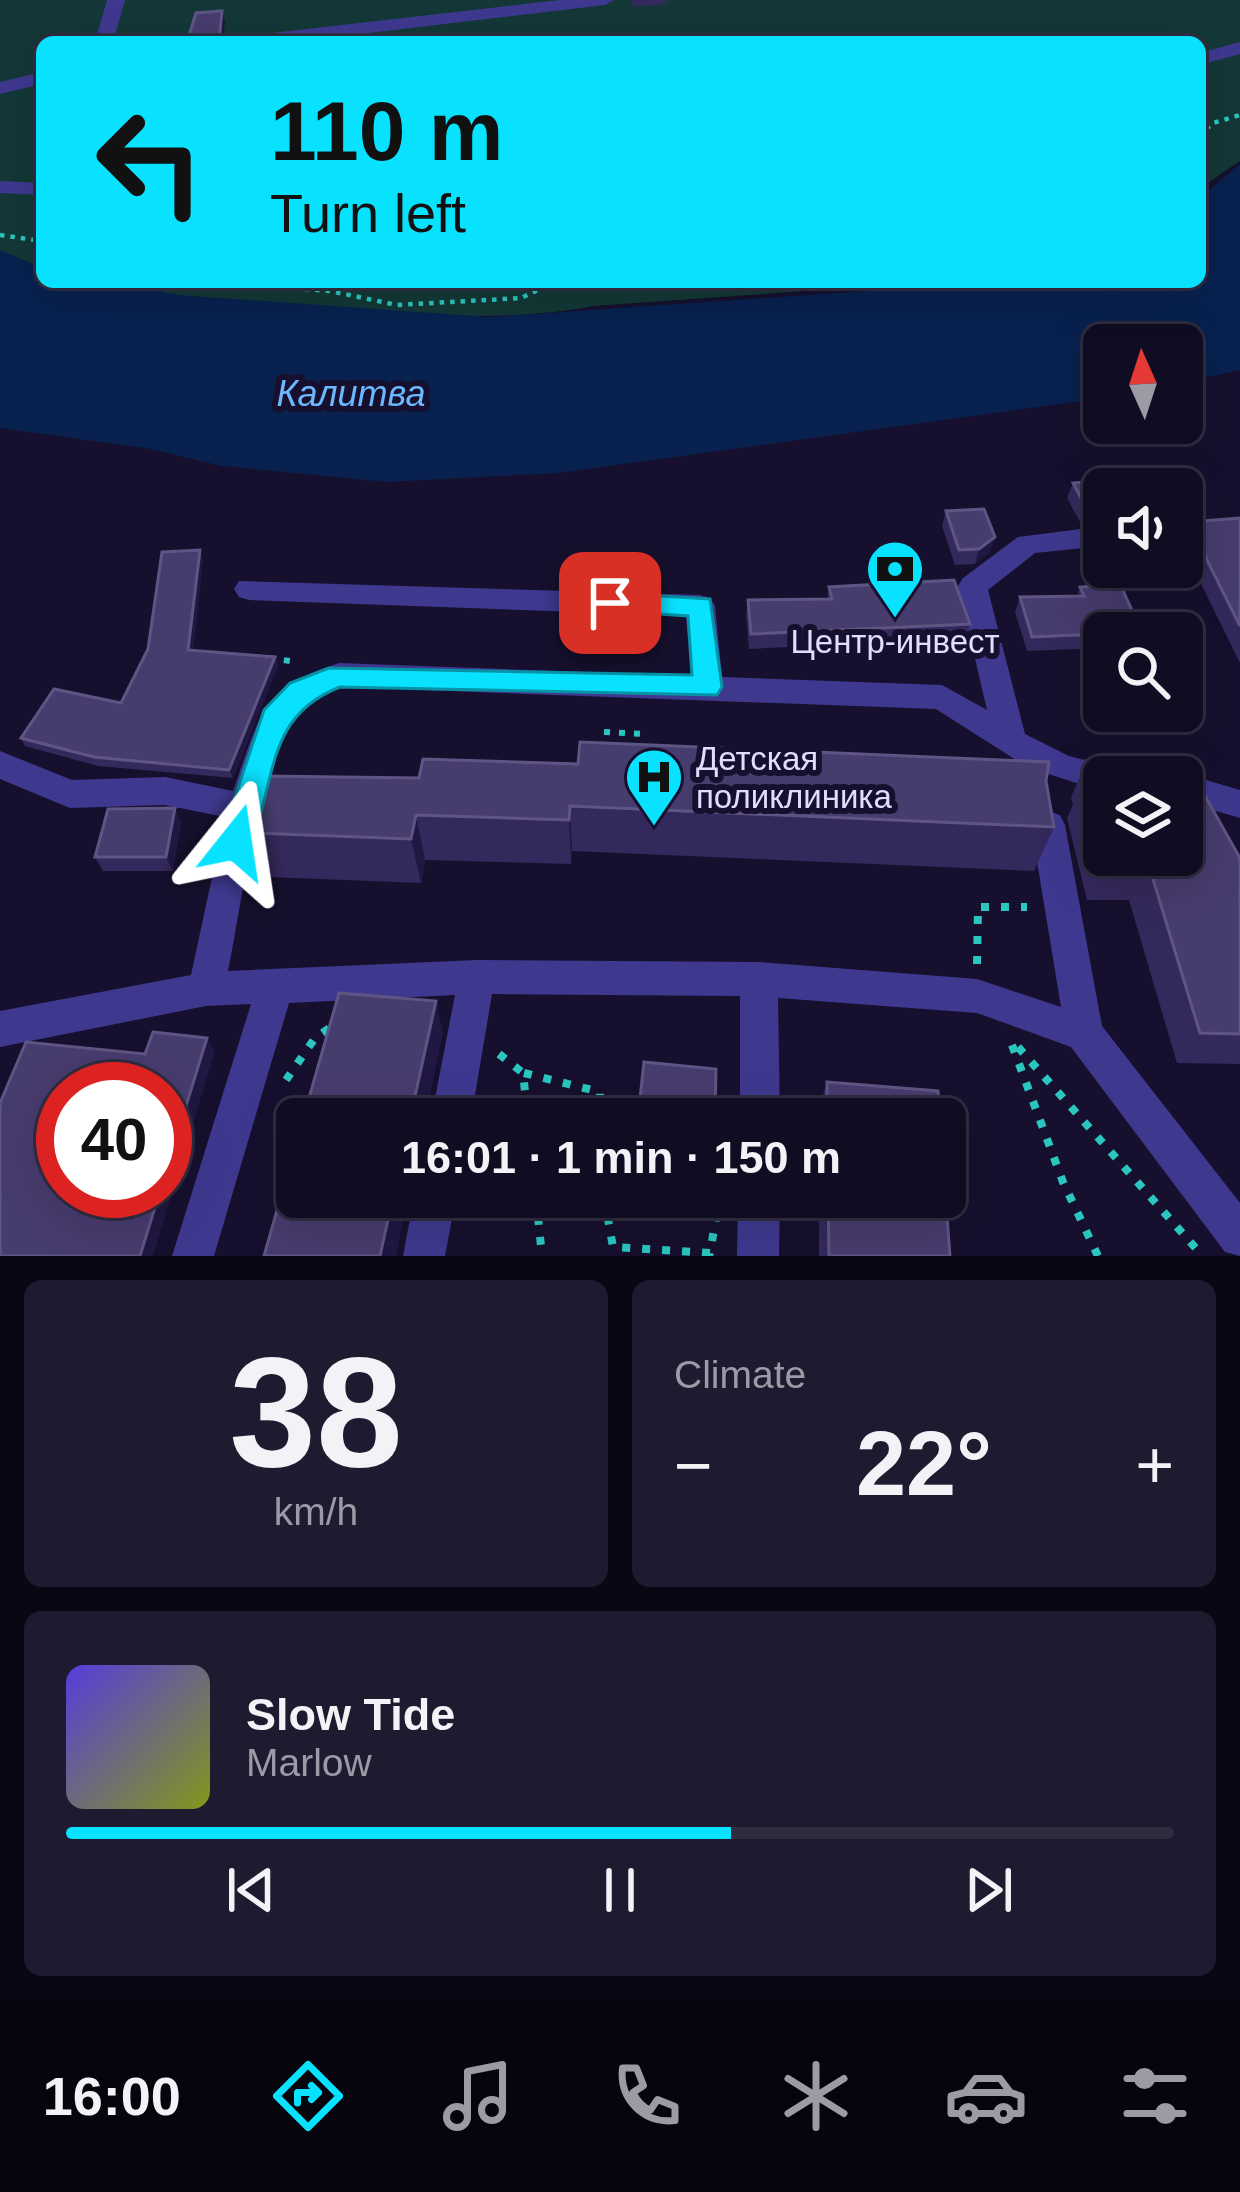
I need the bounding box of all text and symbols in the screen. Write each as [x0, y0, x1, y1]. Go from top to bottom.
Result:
icon: left [72, 84, 228, 240]
text: 110 m [270, 84, 504, 178]
text: Turn left [270, 183, 466, 243]
north arrow [1083, 324, 1203, 444]
map controls [1083, 324, 1203, 876]
water label: Калитва [276, 373, 426, 414]
button: sound [1083, 468, 1203, 588]
bank icon: Центр-инвест [864, 538, 926, 620]
pin [559, 552, 661, 654]
icon: arrive [577, 570, 643, 636]
button: search [1083, 612, 1203, 732]
place label: Центр-инвест [790, 623, 1000, 660]
place label: Детская поликлиника [696, 740, 893, 815]
hospital icon: Детская поликлиника [623, 746, 685, 828]
button: layers [1083, 756, 1203, 876]
position arrow [173, 779, 299, 905]
speed limit sign: 40 [36, 1062, 192, 1218]
text: 16:01 · 1 min · 150 m [401, 1132, 841, 1183]
text: 38 [229, 1325, 403, 1499]
text: Climate [674, 1353, 806, 1396]
text: 22° [856, 1414, 992, 1514]
text: − [674, 1428, 713, 1502]
text: + [1135, 1428, 1174, 1502]
text: km/h [274, 1490, 358, 1533]
text: Slow Tide [246, 1689, 455, 1740]
text: Marlow [246, 1741, 372, 1784]
icon: previous [218, 1857, 284, 1923]
icon: pause [587, 1857, 653, 1923]
icon: next [956, 1857, 1022, 1923]
icon: directions [266, 2054, 350, 2138]
icon: music [436, 2054, 520, 2138]
icon: phone [605, 2054, 689, 2138]
icon: climate [774, 2054, 858, 2138]
icon: car [944, 2054, 1028, 2138]
icon: filters [1113, 2054, 1197, 2138]
text: 16:00 [43, 2066, 181, 2126]

